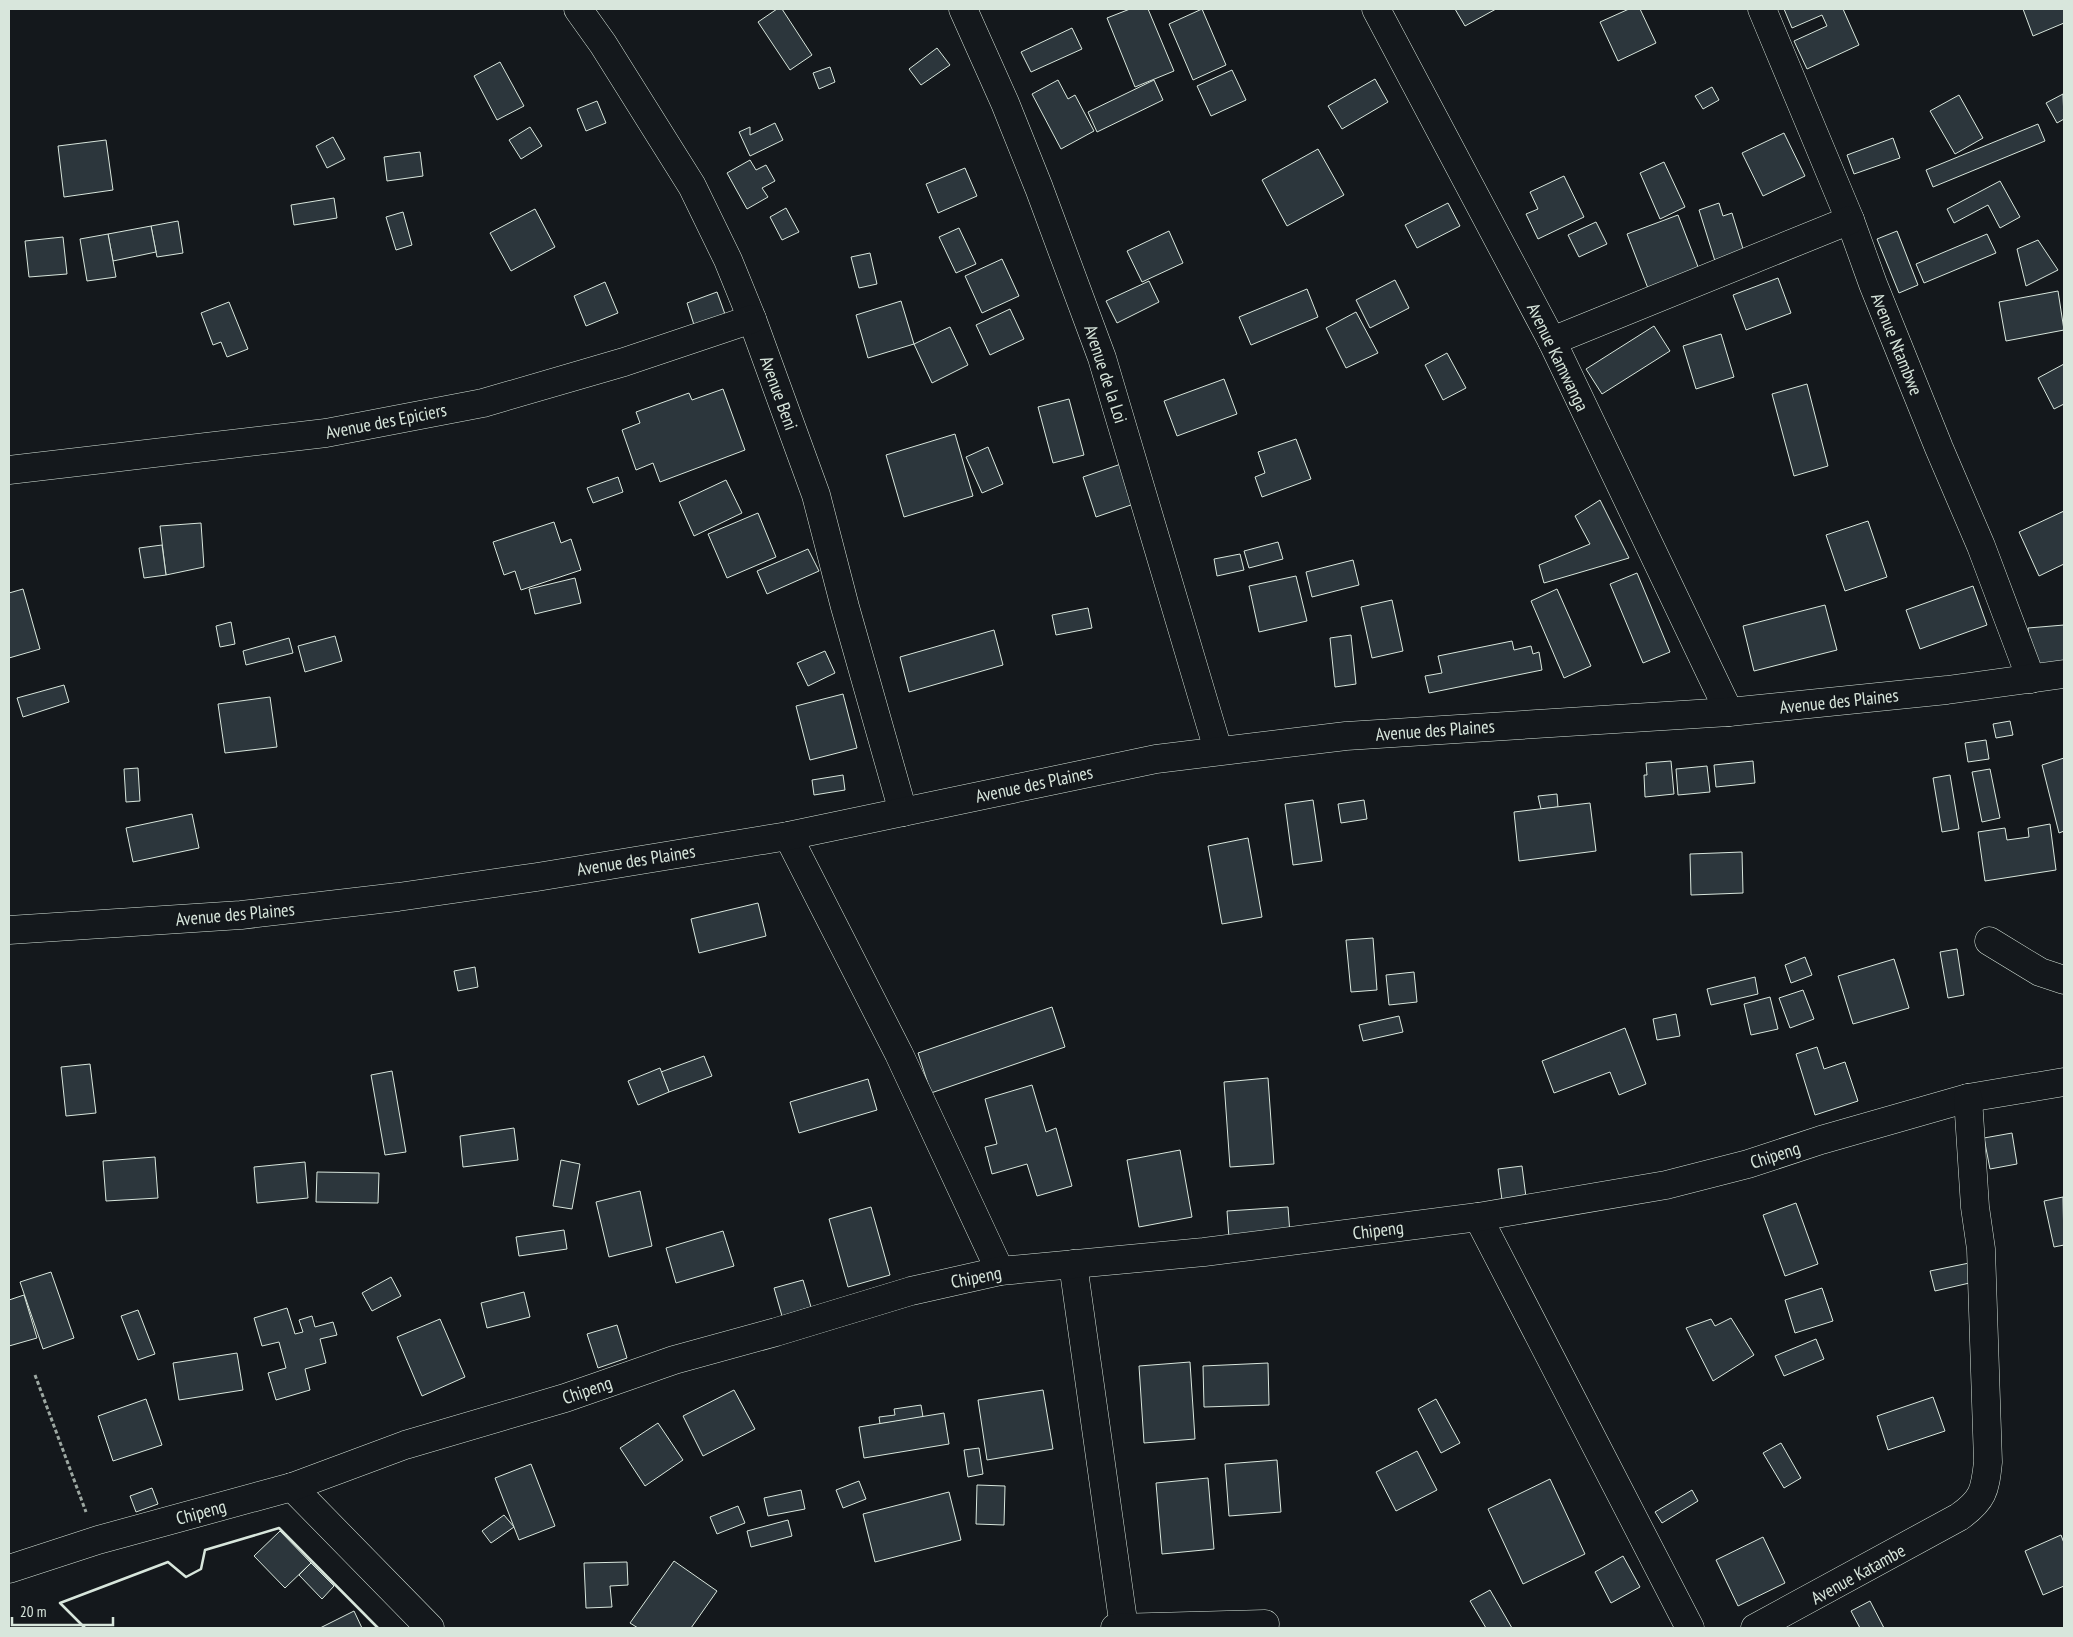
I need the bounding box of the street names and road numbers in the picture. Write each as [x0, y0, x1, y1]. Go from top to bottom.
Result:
street label: Avenue Ntambwe [1866, 289, 1928, 399]
street label: Avenue Kamwanga [1522, 299, 1594, 415]
street label: Avenue de la Loi [1079, 322, 1133, 426]
street label: Avenue Beni [755, 353, 803, 433]
street label: Avenue des Epiciers [324, 398, 448, 444]
street label: Avenue des Plaines [1778, 683, 1900, 719]
street label: Avenue des Plaines [1375, 714, 1495, 746]
street label: Avenue des Plaines [973, 760, 1095, 808]
street label: Avenue des Plaines [575, 839, 697, 881]
street label: Avenue des Plaines [175, 897, 295, 931]
street label: Chipeng [1747, 1136, 1803, 1174]
street label: Chipeng [1351, 1215, 1405, 1245]
street label: Chipeng [949, 1261, 1003, 1293]
street label: Chipeng [559, 1371, 615, 1409]
street label: Chipeng [173, 1494, 229, 1530]
street label: Avenue Katambe [1807, 1539, 1909, 1609]

